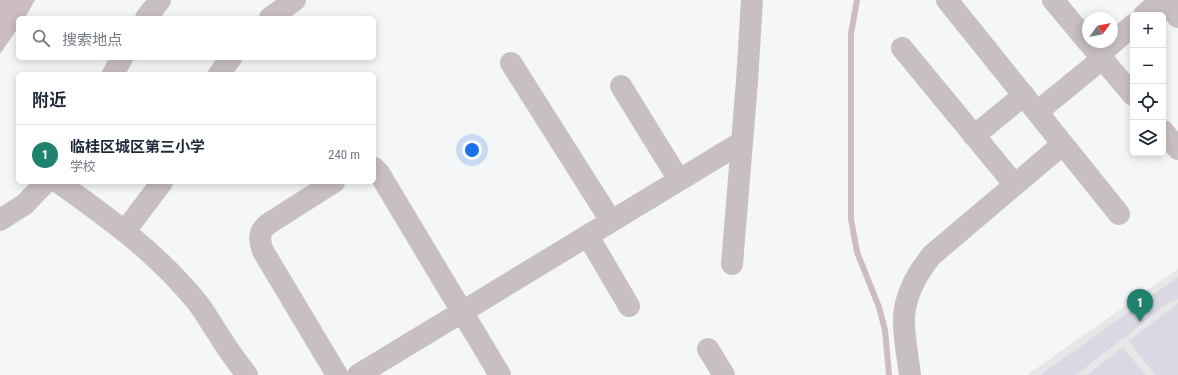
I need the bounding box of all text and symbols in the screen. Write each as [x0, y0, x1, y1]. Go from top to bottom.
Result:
north arrow [1082, 12, 1118, 48]
map controls [1130, 12, 1166, 156]
button: + [1130, 12, 1166, 48]
search box [16, 16, 376, 60]
icon: search [30, 27, 52, 49]
text: 搜索地点 [62, 31, 122, 49]
button: − [1130, 48, 1166, 84]
button: locate [1130, 84, 1166, 120]
text: 附近 [32, 90, 66, 110]
button: layers [1130, 120, 1166, 156]
text: 临桂区城区第三小学 [70, 138, 205, 156]
your location [462, 140, 482, 160]
text: 1 [42, 147, 48, 162]
text: 240 m [328, 147, 360, 162]
text: 学校 [70, 159, 96, 174]
pin: 1 [1127, 289, 1153, 322]

